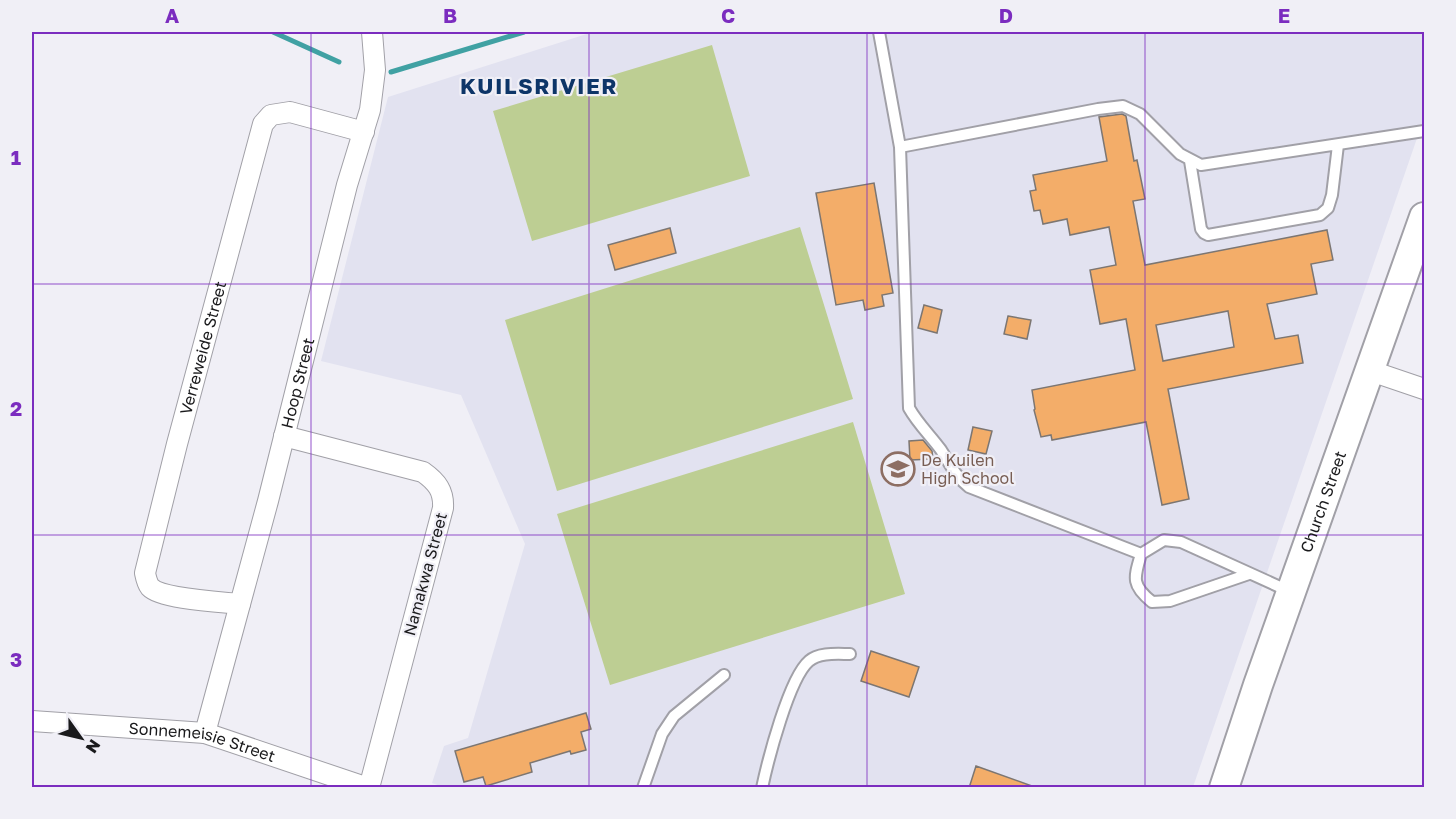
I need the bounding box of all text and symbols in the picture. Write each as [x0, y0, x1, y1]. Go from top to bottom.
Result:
text: A [165, 3, 179, 27]
text: B [443, 3, 457, 27]
text: C [721, 3, 735, 27]
text: D [999, 3, 1013, 27]
text: E [1278, 3, 1290, 27]
district label: KUILSRIVIER [460, 72, 618, 99]
text: 1 [11, 145, 21, 169]
street label: Verreweide Street [175, 279, 230, 417]
street label: Hoop Street [277, 336, 318, 430]
text: 2 [10, 396, 22, 420]
street label: Church Street [1296, 448, 1350, 555]
place label: De Kuilen High School [921, 450, 1014, 488]
school or university icon: De Kuilen High School [880, 451, 916, 487]
street label: Namakwa Street [399, 510, 451, 638]
text: 3 [10, 647, 22, 671]
north arrow [51, 708, 111, 768]
street label: Sonnemeisie Street [128, 718, 278, 766]
text: N [82, 736, 105, 757]

